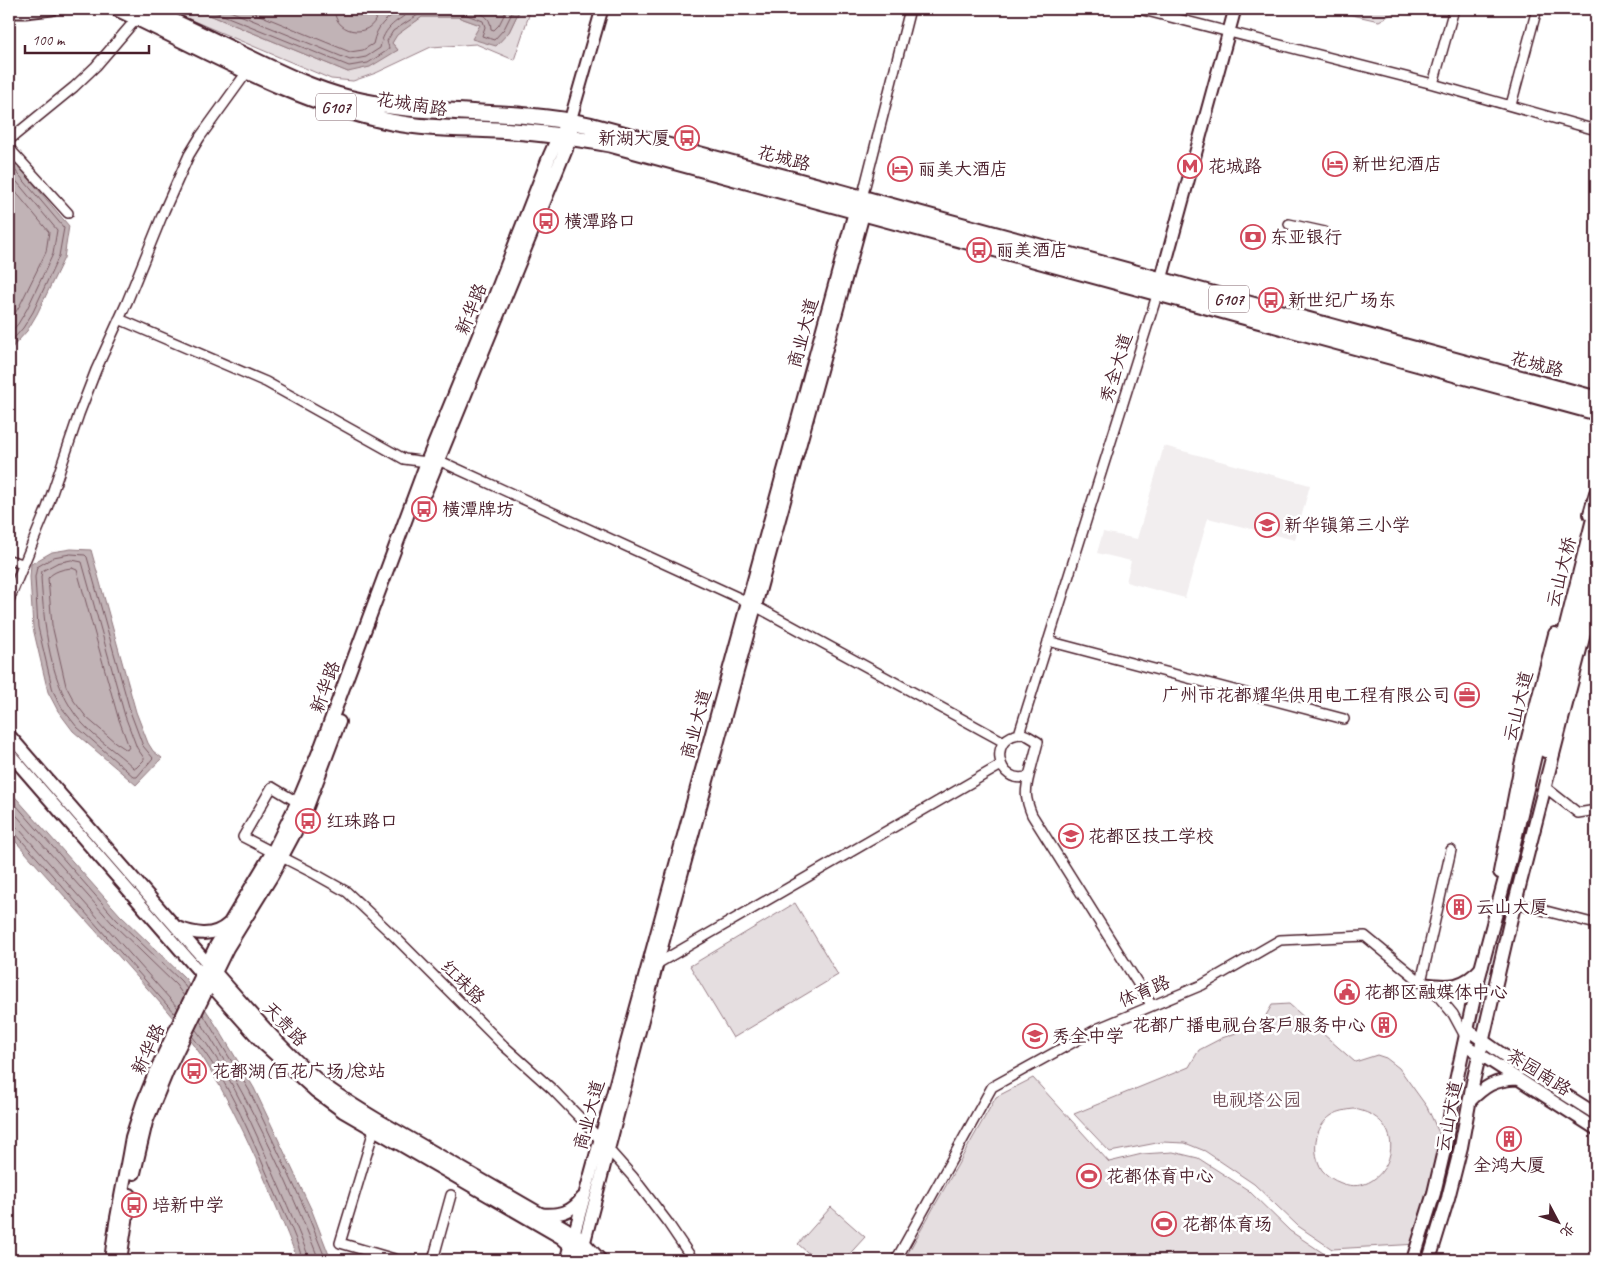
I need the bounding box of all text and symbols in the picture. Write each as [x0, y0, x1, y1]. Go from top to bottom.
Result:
scale bar [25, 22, 149, 54]
text: 100 m [32, 31, 66, 50]
street label: 花城南路 [375, 88, 449, 120]
road number: G107 [316, 94, 356, 120]
bus stop icon: 新湖大厦 [674, 125, 700, 151]
place label: 新湖大厦 [598, 127, 670, 149]
street label: 花城路 [755, 140, 813, 176]
hotel icon: 新世纪酒店 [1322, 151, 1348, 177]
metro station icon: 花城路 [1177, 153, 1203, 179]
place label: 新世纪酒店 [1352, 153, 1442, 175]
place label: 花城路 [1208, 155, 1262, 177]
hotel icon: 丽美大酒店 [887, 156, 913, 182]
place label: 丽美大酒店 [918, 158, 1008, 180]
bus stop icon: 横潭路口 [533, 208, 559, 234]
place label: 横潭路口 [564, 210, 636, 232]
bank icon: 东亚银行 [1240, 224, 1266, 250]
place label: 东亚银行 [1270, 226, 1342, 248]
bus stop icon: 丽美酒店 [966, 237, 992, 263]
place label: 丽美酒店 [996, 239, 1068, 261]
street label: 新华路 [451, 280, 491, 338]
road number: G107 [1209, 286, 1249, 312]
bus stop icon: 新世纪广场东 [1258, 287, 1284, 313]
place label: 新世纪广场东 [1288, 289, 1396, 311]
street label: 商业大道 [783, 295, 823, 371]
street label: 秀全大道 [1095, 330, 1137, 406]
street label: 花城路 [1508, 346, 1566, 382]
bus stop icon: 横潭牌坊 [411, 496, 437, 522]
place label: 横潭牌坊 [442, 498, 514, 520]
school or university icon: 新华镇第三小学 [1254, 512, 1280, 538]
place label: 新华镇第三小学 [1284, 514, 1410, 536]
street label: 云山大桥 [1542, 534, 1580, 610]
street label: 新华路 [305, 658, 345, 716]
street label: 云山大道 [1499, 668, 1537, 744]
office icon: 广州市花都耀华供用电工程有限公司 [1454, 682, 1480, 708]
place label: 广州市花都耀华供用电工程有限公司 [1162, 684, 1450, 706]
street label: 商业大道 [676, 686, 716, 762]
bus stop icon: 红珠路口 [295, 808, 321, 834]
place label: 红珠路口 [326, 810, 398, 832]
school or university icon: 花都区技工学校 [1058, 823, 1084, 849]
place label: 花都区技工学校 [1088, 825, 1214, 847]
building icon: 云山大厦 [1446, 894, 1472, 920]
place label: 云山大厦 [1476, 896, 1548, 918]
street label: 红珠路 [436, 955, 490, 1009]
street label: 体育路 [1115, 970, 1173, 1012]
public building icon: 花都区融媒体中心 [1334, 979, 1360, 1005]
place label: 花都区融媒体中心 [1364, 981, 1508, 1003]
street label: 天贵路 [258, 997, 312, 1051]
building icon: 花都广播电视台客户服务中心 [1371, 1012, 1397, 1038]
place label: 花都广播电视台客户服务中心 [1132, 1014, 1366, 1036]
street label: 新华路 [127, 1020, 169, 1078]
school or university icon: 秀全中学 [1022, 1023, 1048, 1049]
place label: 秀全中学 [1052, 1025, 1124, 1047]
street label: 茶园南路 [1503, 1044, 1575, 1100]
bus stop icon: 花都湖(百花广场)总站 [181, 1058, 207, 1084]
place label: 花都湖(百花广场)总站 [212, 1060, 386, 1082]
street label: 商业大道 [569, 1077, 609, 1153]
street label: 云山大道 [1431, 1079, 1467, 1153]
park label: 电视塔公园 [1211, 1089, 1301, 1111]
building icon: 全鸿大厦 [1496, 1126, 1522, 1152]
place label: 全鸿大厦 [1473, 1154, 1545, 1176]
sports icon: 花都体育中心 [1076, 1163, 1102, 1189]
place label: 花都体育中心 [1106, 1165, 1214, 1187]
bus stop icon: 培新中学 [121, 1192, 147, 1218]
place label: 培新中学 [152, 1194, 224, 1216]
north arrow [1532, 1196, 1582, 1246]
sports icon: 花都体育场 [1151, 1211, 1177, 1237]
place label: 花都体育场 [1182, 1213, 1272, 1235]
text: 北 [1556, 1219, 1578, 1241]

